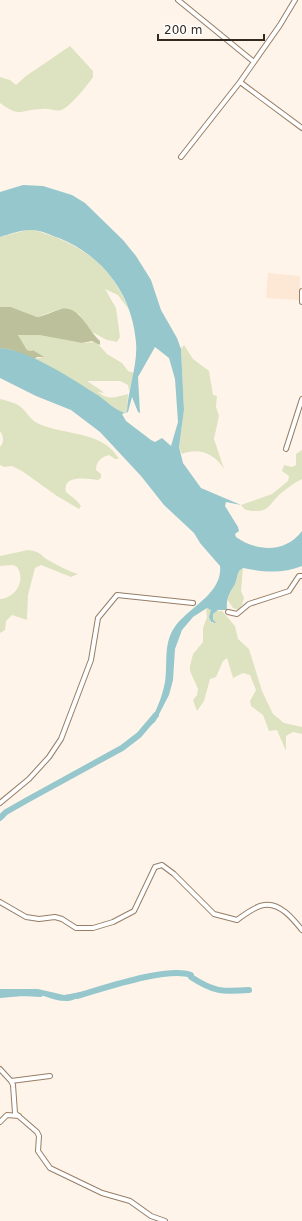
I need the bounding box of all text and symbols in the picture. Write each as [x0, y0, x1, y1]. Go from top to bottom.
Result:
scale bar [158, 16, 264, 42]
text: 200 m [164, 23, 202, 37]

